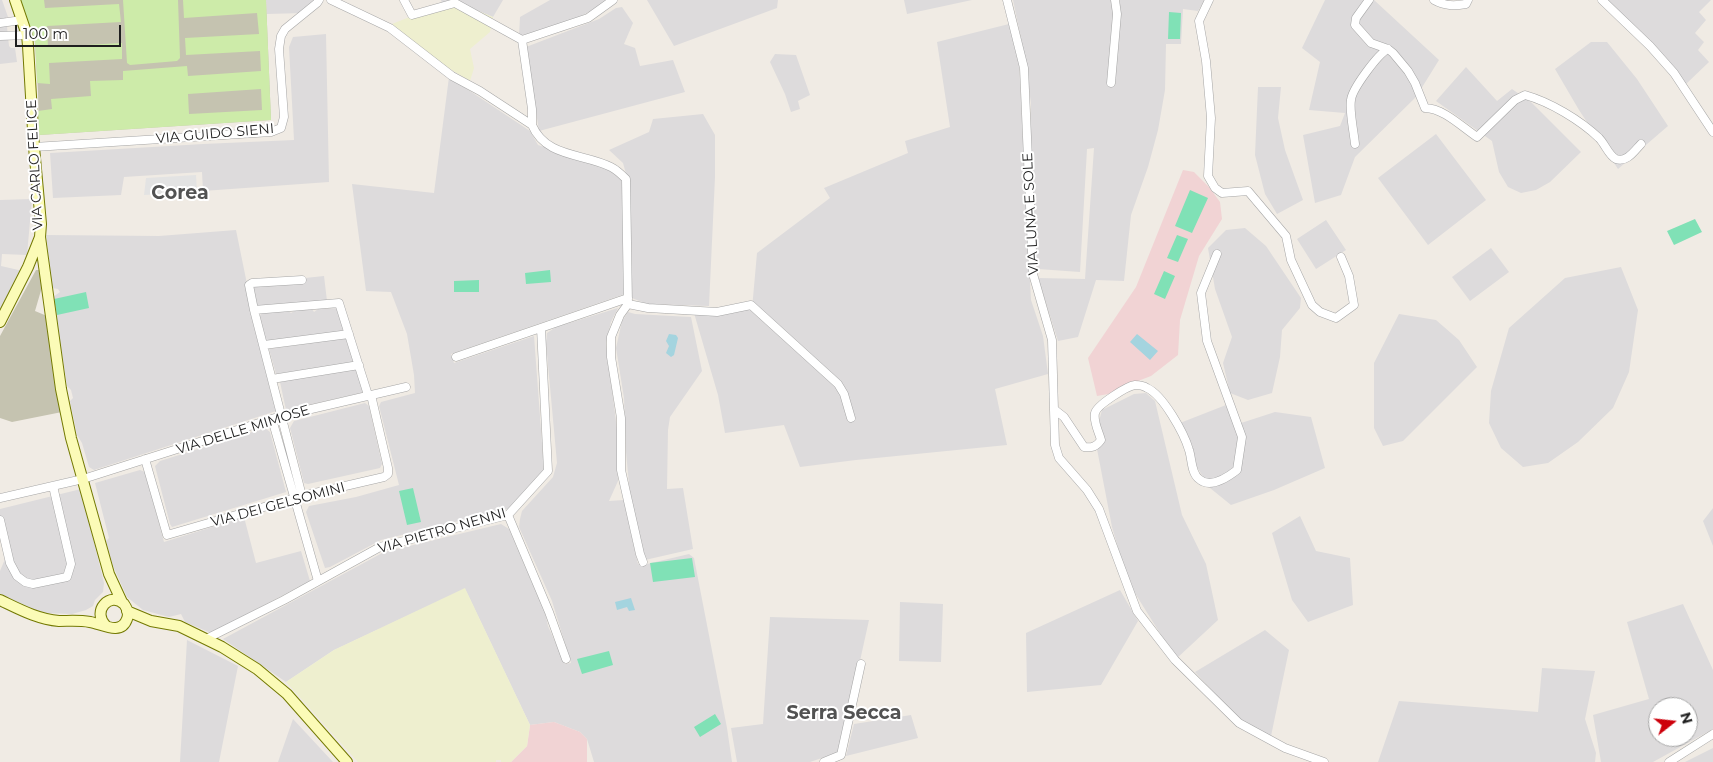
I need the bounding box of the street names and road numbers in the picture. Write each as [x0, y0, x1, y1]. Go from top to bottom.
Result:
street label: VIA CARLO FELICE [23, 99, 47, 231]
street label: VIA GUIDO SIENI [155, 120, 275, 148]
street label: VIA LUNA E SOLE [1019, 152, 1043, 276]
street label: VIA DELLE MIMOSE [174, 402, 312, 458]
street label: VIA DEI GELSOMINI [209, 479, 347, 531]
street label: VIA PIETRO NENNI [376, 505, 508, 557]

